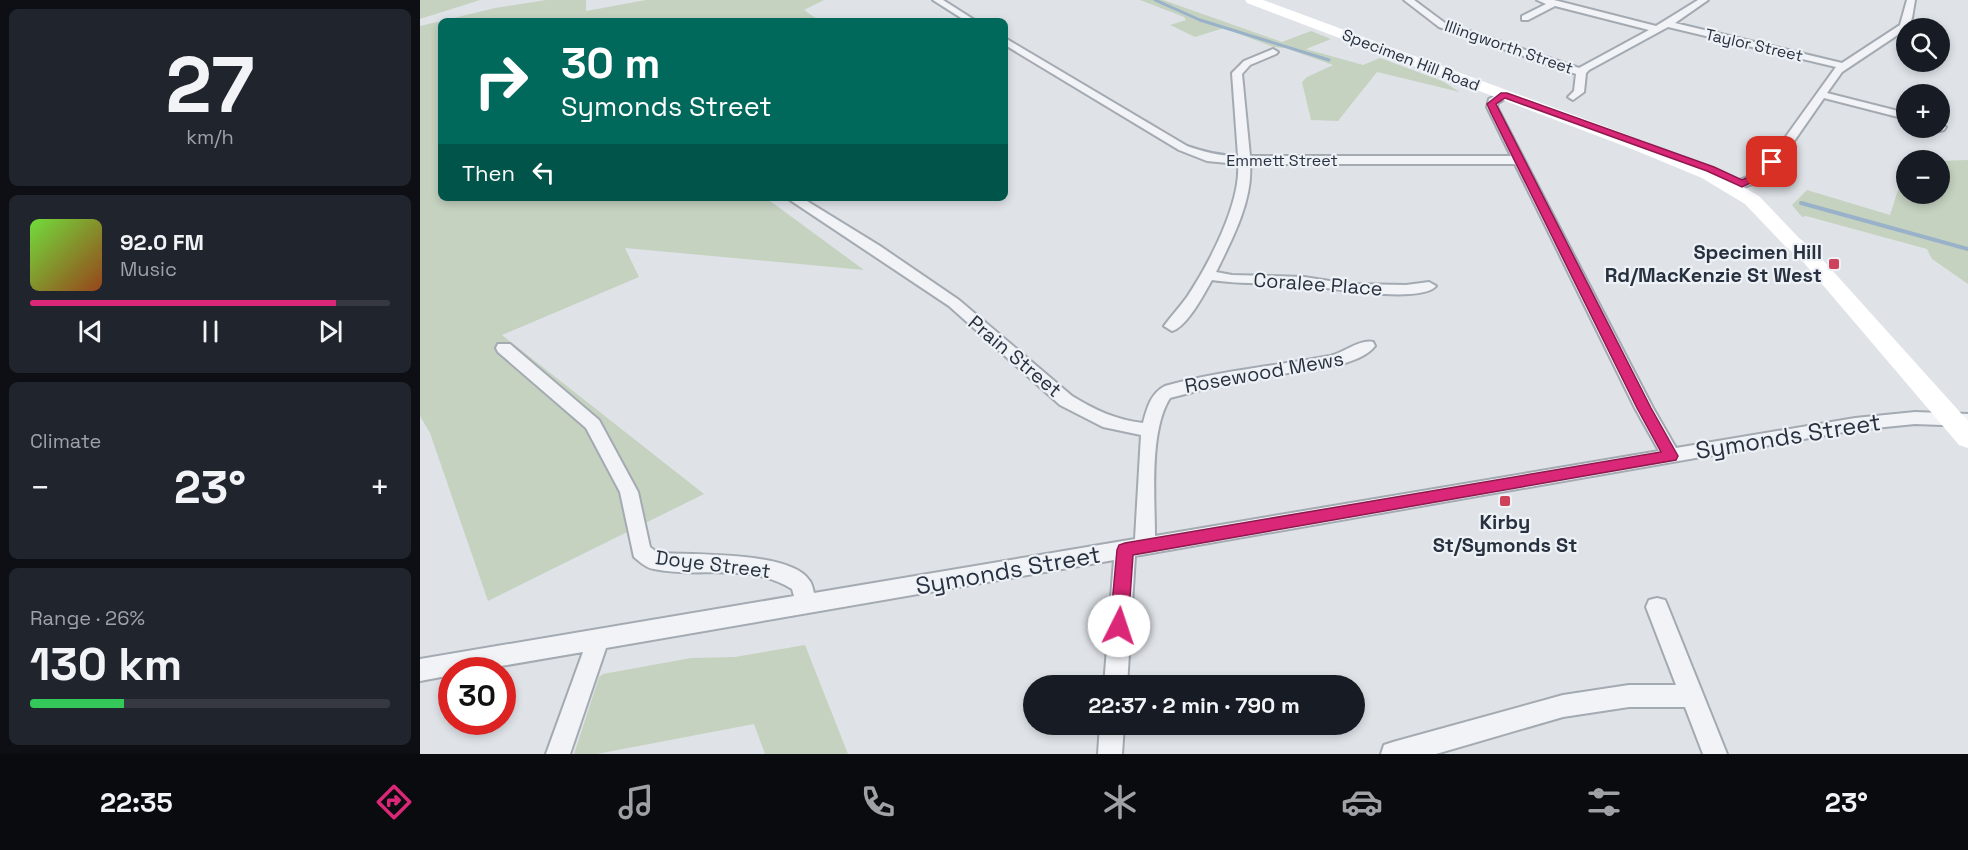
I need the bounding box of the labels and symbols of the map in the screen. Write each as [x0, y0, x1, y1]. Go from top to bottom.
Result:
street label: Illingworth Street [1442, 15, 1576, 79]
street label: Specimen Hill Road [1339, 24, 1483, 96]
street label: Taylor Street [1703, 24, 1805, 66]
pin [1746, 136, 1797, 187]
street label: Emmett Street [1226, 150, 1338, 171]
place label: Specimen Hill Rd/MacKenzie St West [1605, 239, 1822, 288]
marker: Specimen Hill Rd/MacKenzie St West [1827, 257, 1841, 271]
street label: Coralee Place [1252, 267, 1384, 301]
street label: Prain Street [963, 309, 1067, 403]
street label: Rosewood Mews [1182, 345, 1346, 399]
street label: Symonds Street [1693, 406, 1883, 466]
marker: Kirby St/Symonds St [1498, 494, 1512, 508]
place label: Kirby St/Symonds St [1433, 509, 1577, 558]
street label: Symonds Street [913, 538, 1103, 602]
street label: Doye Street [654, 544, 772, 584]
position arrow [1087, 594, 1151, 658]
speed limit sign: 30 [438, 657, 516, 735]

